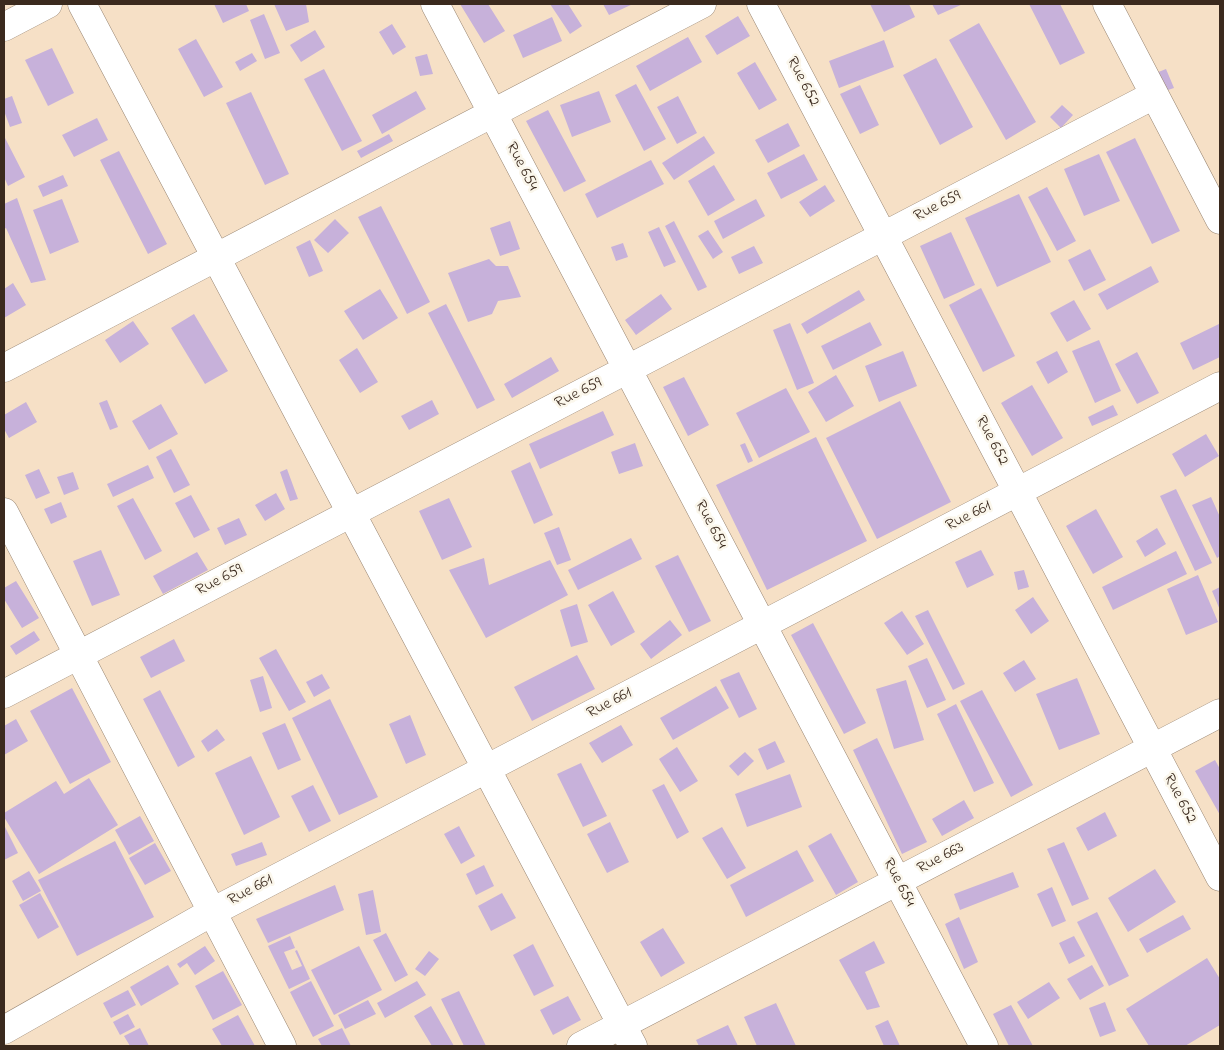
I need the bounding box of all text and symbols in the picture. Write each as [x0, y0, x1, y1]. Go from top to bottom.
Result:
street label: Rue 652 [781, 54, 823, 110]
street label: Rue 654 [500, 140, 542, 194]
street label: Rue 659 [911, 187, 965, 227]
street label: Rue 659 [552, 374, 606, 414]
street label: Rue 652 [970, 413, 1012, 469]
street label: Rue 661 [943, 497, 995, 537]
street label: Rue 654 [689, 498, 731, 552]
street label: Rue 659 [193, 561, 247, 601]
street label: Rue 661 [584, 684, 636, 724]
street label: Rue 652 [1158, 771, 1200, 827]
street label: Rue 663 [915, 839, 967, 879]
street label: Rue 654 [877, 856, 919, 910]
street label: Rue 661 [225, 871, 277, 911]

